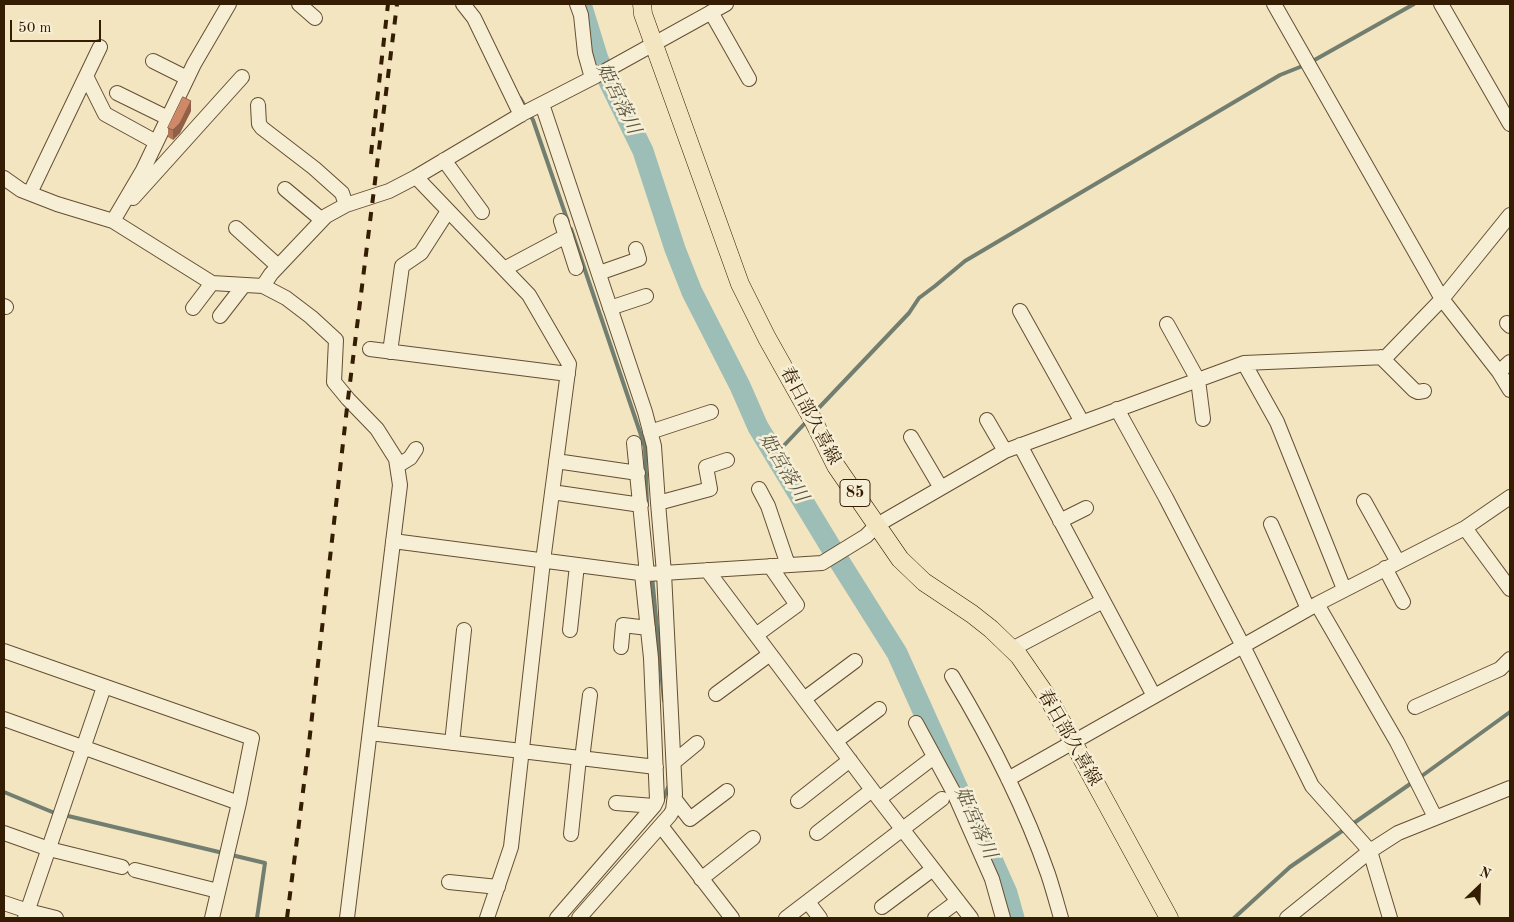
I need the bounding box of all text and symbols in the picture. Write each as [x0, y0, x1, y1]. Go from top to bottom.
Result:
scale bar [12, 10, 104, 42]
text: 50 m [18, 21, 52, 36]
water label: 姫宮落川 [591, 60, 645, 138]
street label: 春日部久喜線 [775, 363, 845, 469]
water label: 姫宮落川 [754, 430, 812, 506]
road number: 85 [840, 479, 870, 506]
street label: 春日部久喜線 [1033, 686, 1105, 790]
water label: 姫宮落川 [949, 784, 1001, 862]
north arrow [1454, 862, 1504, 912]
text: N [1477, 865, 1493, 882]

